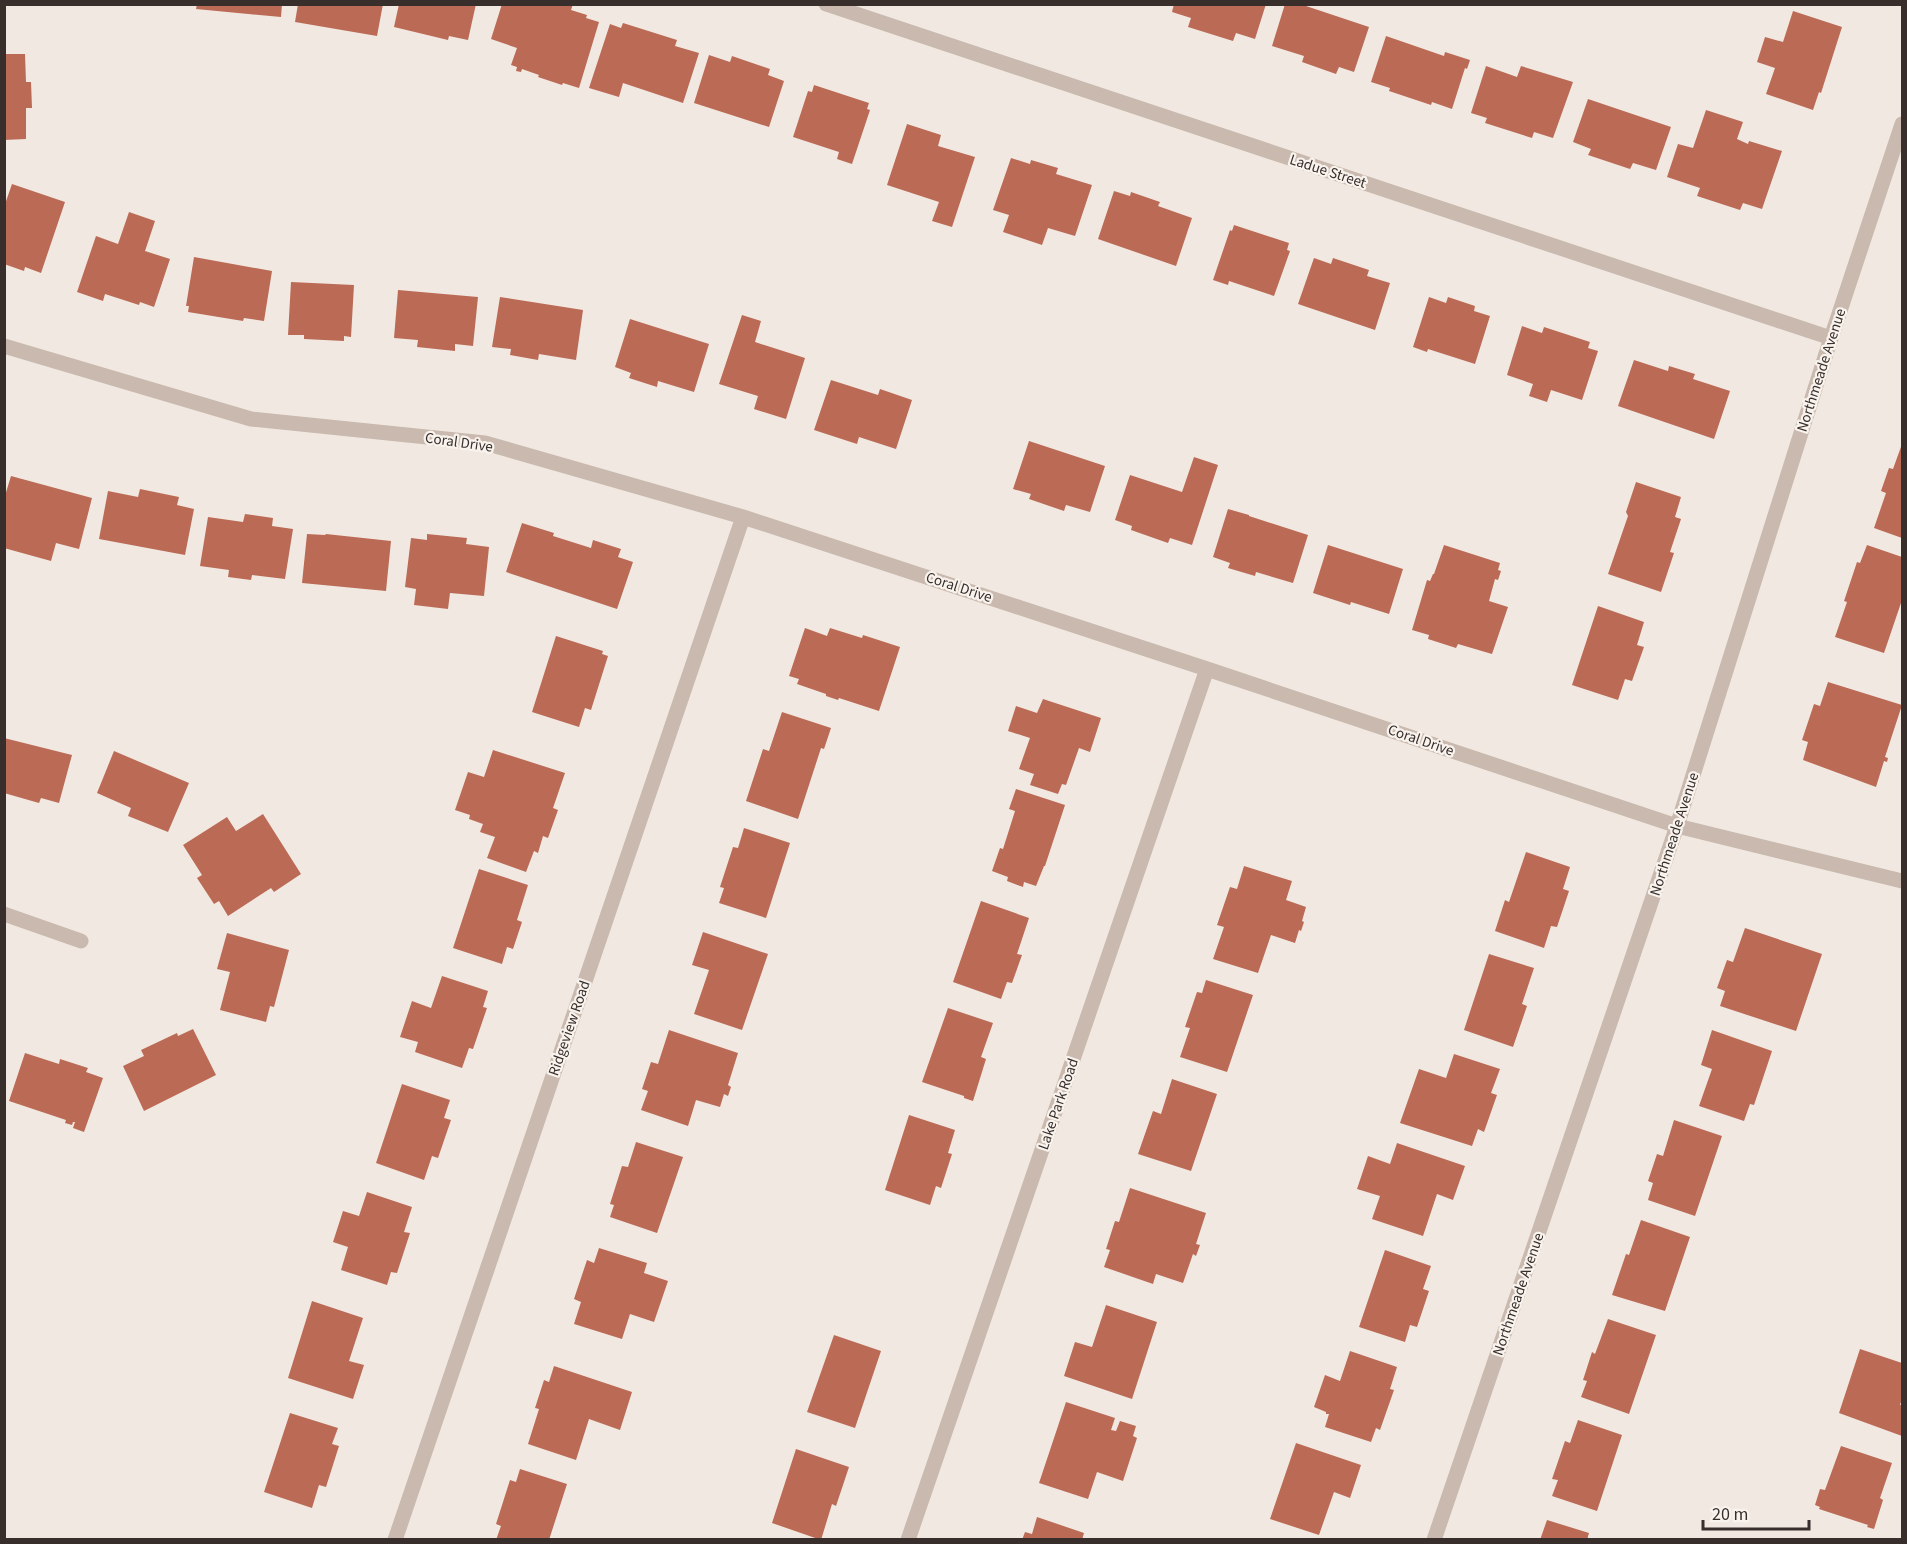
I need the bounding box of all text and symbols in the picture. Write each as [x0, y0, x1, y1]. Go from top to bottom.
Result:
street label: Ladue Street [1287, 149, 1369, 194]
street label: Northmeade Avenue [1792, 306, 1851, 435]
street label: Coral Drive [424, 427, 494, 458]
street label: Coral Drive [923, 567, 995, 608]
street label: Coral Drive [1385, 719, 1457, 762]
street label: Northmeade Avenue [1645, 770, 1704, 899]
street label: Ridgeview Road [543, 978, 596, 1079]
street label: Lake Park Road [1033, 1056, 1084, 1153]
street label: Northmeade Avenue [1488, 1230, 1549, 1358]
scale bar [1703, 1493, 1810, 1531]
text: 20 m [1712, 1502, 1748, 1527]

